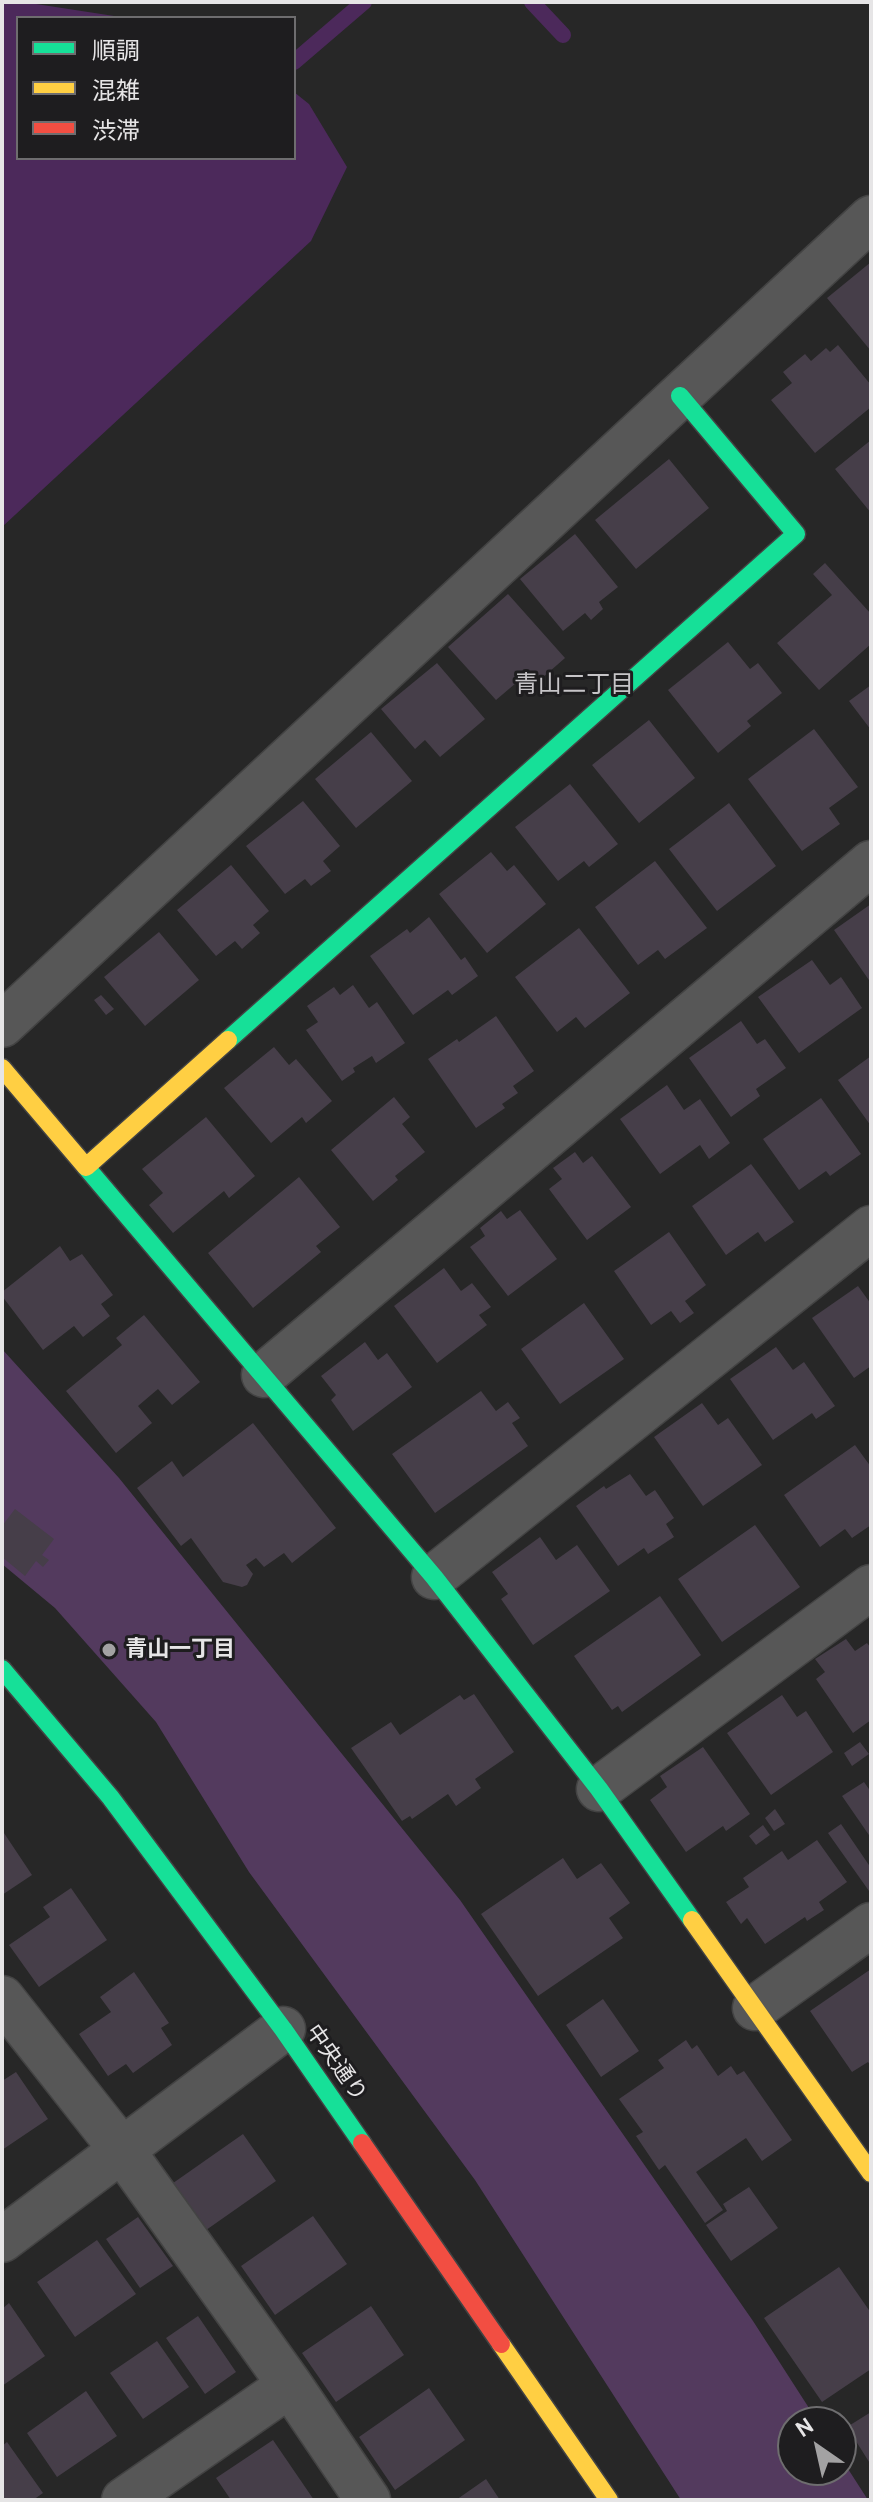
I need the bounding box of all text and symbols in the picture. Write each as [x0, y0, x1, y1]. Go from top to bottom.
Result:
legend [16, 16, 296, 160]
text: 順調 [92, 36, 140, 65]
text: 混雑 [92, 76, 140, 105]
text: 渋滞 [92, 116, 140, 145]
district label: 青山二丁目 [514, 671, 634, 699]
place label: 青山一丁目 [125, 1637, 235, 1663]
marker: 青山一丁目 [100, 1641, 118, 1659]
street label: 中央通り [300, 2019, 372, 2107]
north arrow [777, 2406, 857, 2486]
text: N [790, 2412, 818, 2443]

